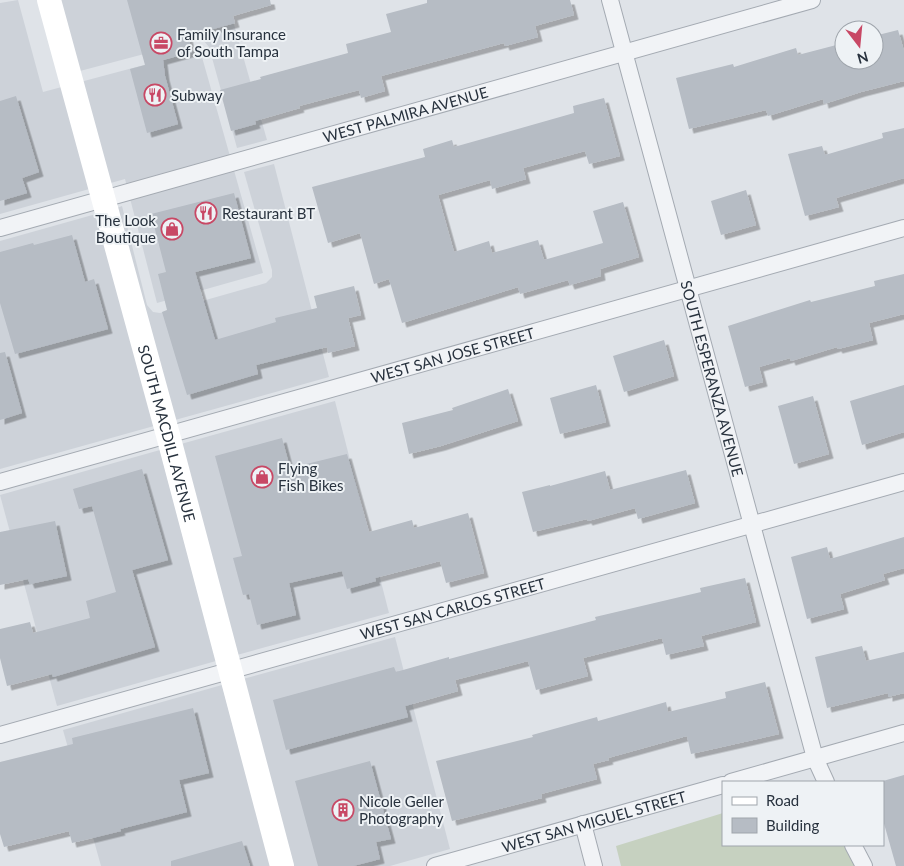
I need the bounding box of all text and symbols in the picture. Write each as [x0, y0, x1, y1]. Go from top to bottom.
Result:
north arrow [834, 20, 884, 70]
place label: Family Insurance of South Tampa [177, 25, 286, 60]
office icon: Family Insurance of South Tampa [149, 31, 173, 55]
text: N [855, 48, 870, 68]
street label: WEST PALMIRA AVENUE [321, 82, 490, 146]
restaurant icon: Subway [143, 83, 167, 107]
place label: Subway [171, 86, 223, 104]
restaurant icon: Restaurant BT [194, 201, 218, 225]
place label: Restaurant BT [222, 204, 315, 222]
place label: The Look Boutique [95, 211, 156, 246]
shop icon: The Look Boutique [160, 217, 184, 241]
street label: SOUTH ESPERANZA AVENUE [677, 278, 747, 478]
street label: WEST SAN JOSE STREET [369, 323, 537, 386]
street label: SOUTH MACDILL AVENUE [135, 343, 200, 524]
place label: Flying Fish Bikes [278, 459, 344, 494]
shop icon: Flying Fish Bikes [250, 465, 274, 489]
street label: WEST SAN CARLOS STREET [358, 574, 547, 643]
legend [722, 781, 884, 846]
street label: WEST SAN MIGUEL STREET [500, 787, 688, 856]
text: Road [766, 791, 799, 809]
place label: Nicole Geller Photography [359, 792, 445, 827]
building icon: Nicole Geller Photography [331, 798, 355, 822]
text: Building [766, 816, 819, 834]

